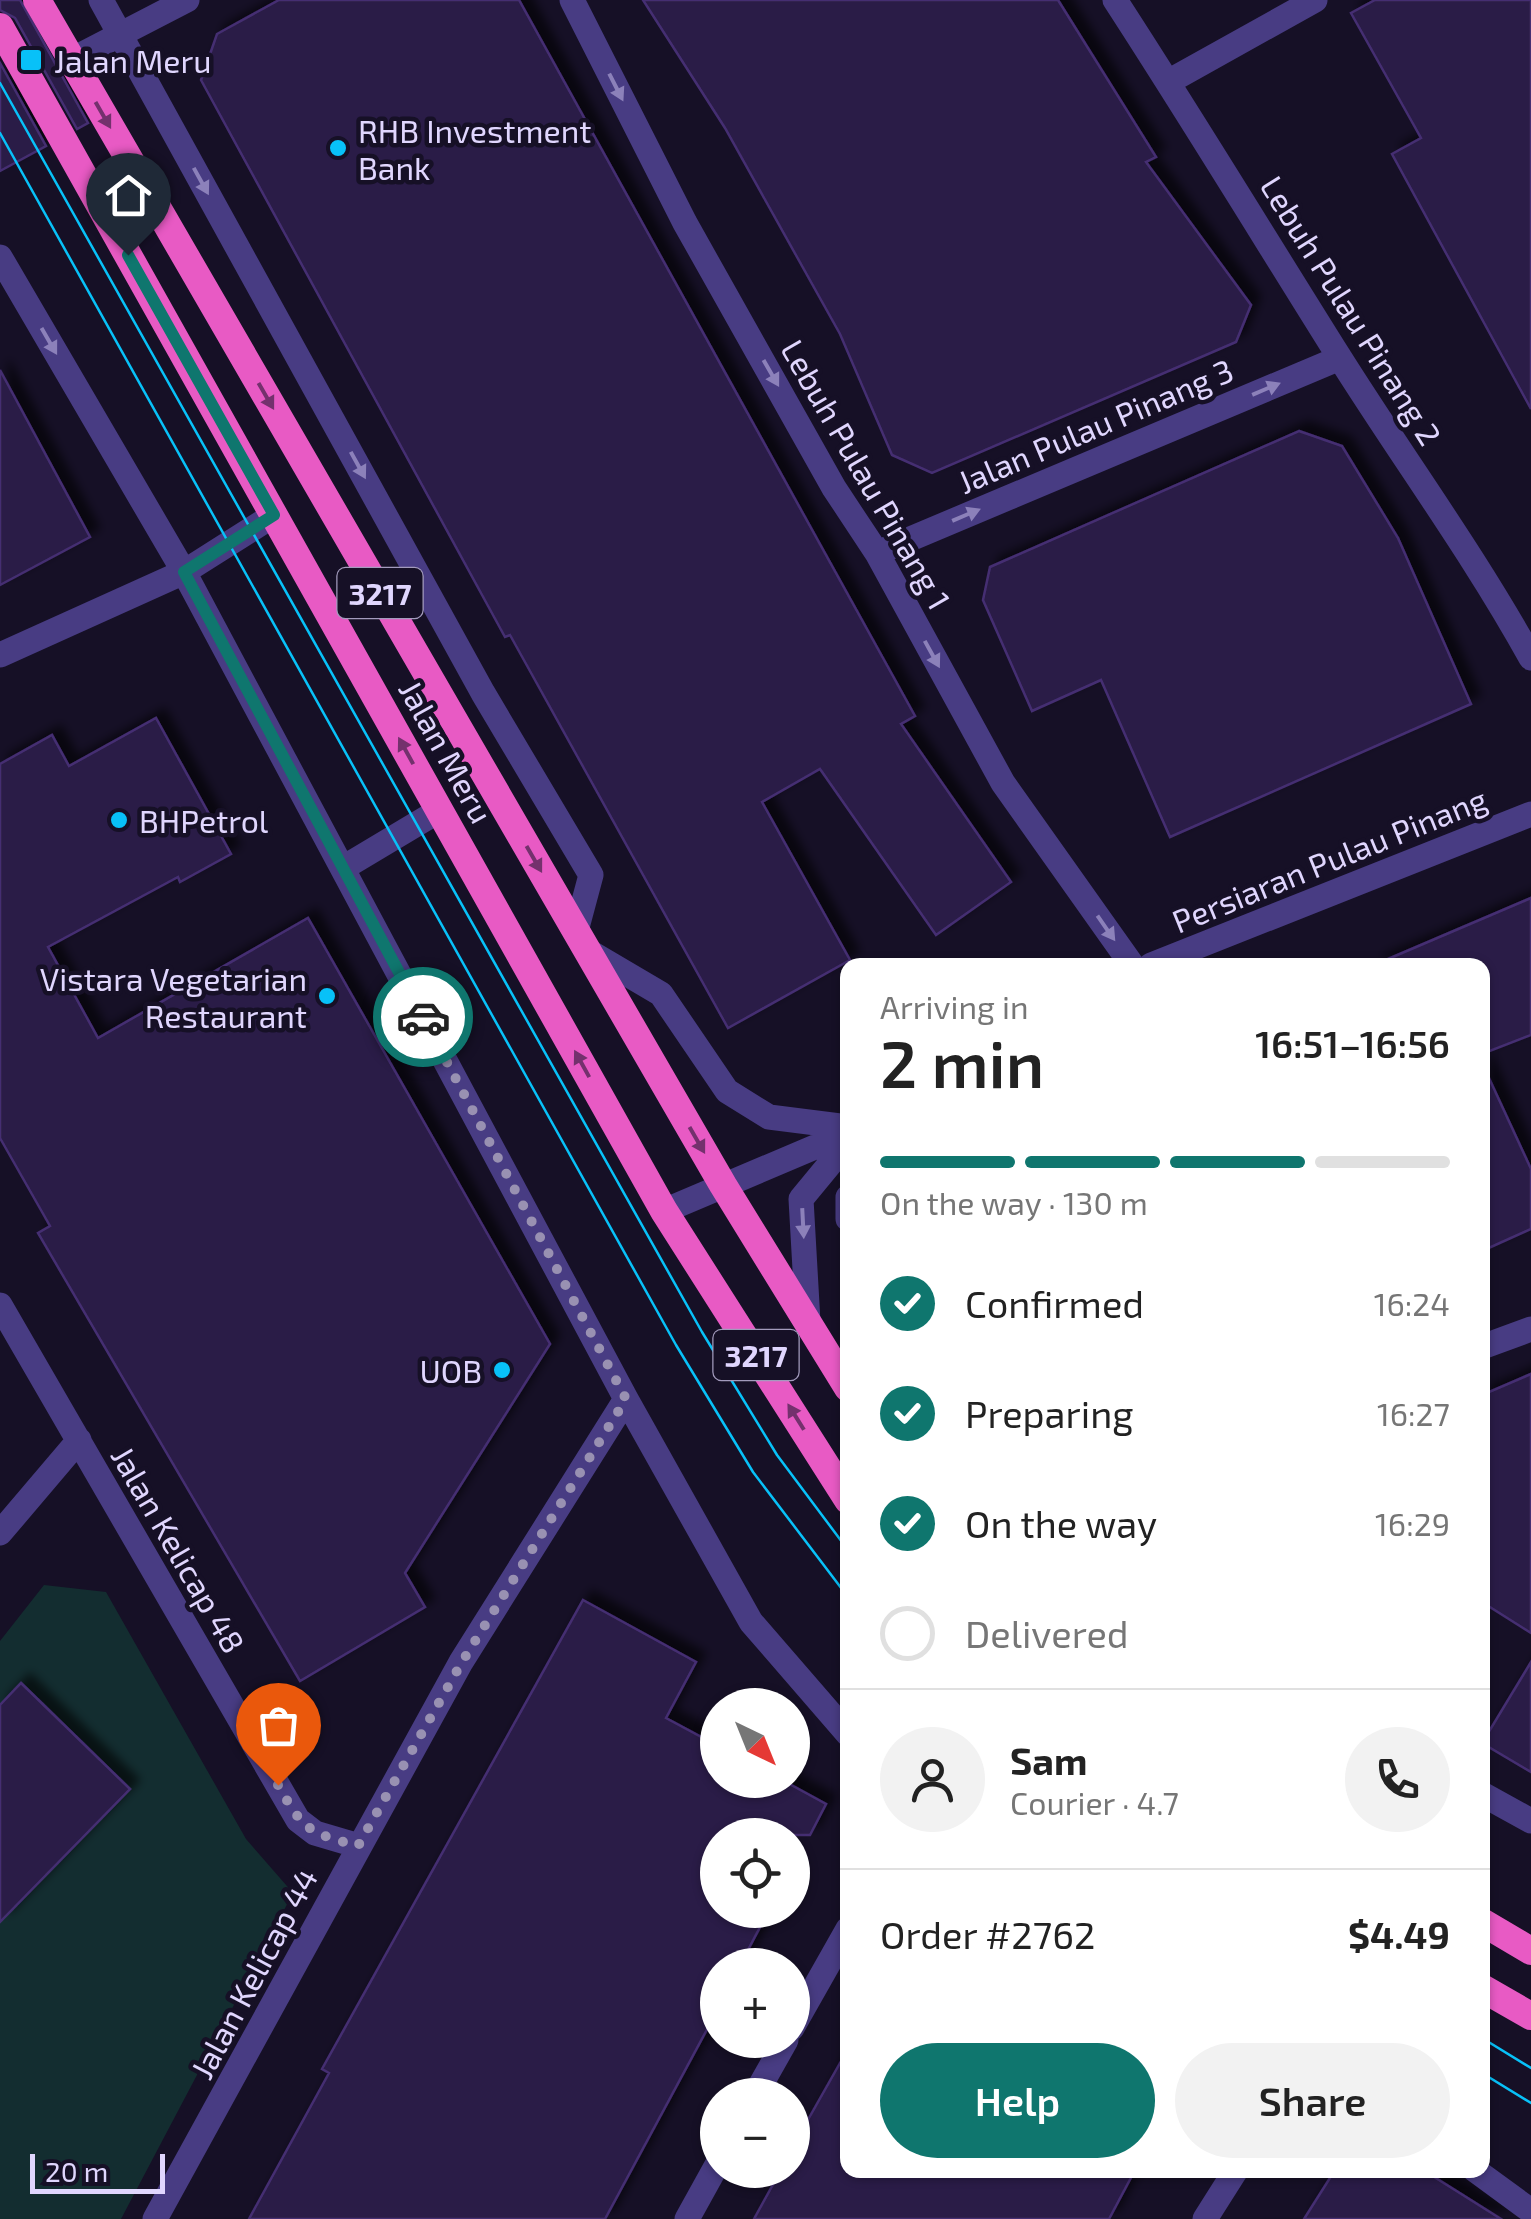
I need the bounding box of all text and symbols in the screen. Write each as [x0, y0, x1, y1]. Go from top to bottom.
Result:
place label: Jalan Meru [54, 41, 212, 79]
marker: Jalan Meru [18, 47, 44, 73]
one-way arrow [607, 72, 624, 101]
one-way arrow [94, 100, 111, 129]
place label: RHB Investment Bank [358, 111, 592, 186]
marker: RHB Investment Bank [327, 137, 349, 159]
pin [86, 153, 171, 256]
one-way arrow [193, 166, 210, 195]
icon: home [101, 168, 156, 223]
street label: Lebuh Pulau Pinang 2 [1254, 169, 1450, 451]
one-way arrow [40, 327, 57, 355]
street label: Lebuh Pulau Pinang 1 [774, 333, 960, 615]
street label: Jalan Pulau Pinang 3 [952, 350, 1238, 500]
one-way arrow [762, 358, 779, 387]
one-way arrow [1251, 381, 1281, 397]
one-way arrow [257, 382, 274, 410]
one-way arrow [350, 451, 367, 480]
one-way arrow [952, 507, 982, 523]
road number: 3217 [338, 568, 422, 618]
one-way arrow [924, 640, 941, 669]
street label: Jalan Meru [392, 673, 502, 829]
one-way arrow [398, 736, 415, 765]
street label: Persiaran Pulau Pinang [1166, 778, 1492, 939]
place label: BHPetrol [139, 801, 269, 839]
marker: BHPetrol [108, 809, 130, 831]
one-way arrow [525, 845, 542, 873]
one-way arrow [1096, 915, 1115, 942]
place label: Vistara Vegetarian Restaurant [40, 959, 307, 1034]
courier [373, 967, 473, 1067]
marker: Vistara Vegetarian Restaurant [316, 985, 338, 1007]
text: Arriving in [880, 987, 1029, 1025]
icon: car [396, 990, 451, 1045]
text: 16:51–16:56 [1255, 1020, 1450, 1066]
text: 2 min [880, 1023, 1044, 1101]
one-way arrow [574, 1050, 591, 1079]
one-way arrow [688, 1126, 705, 1154]
text: On the way · 130 m [880, 1183, 1148, 1221]
one-way arrow [795, 1207, 811, 1239]
icon: check [880, 1276, 935, 1331]
text: Confirmed [965, 1280, 1144, 1326]
text: 16:24 [1374, 1284, 1450, 1322]
road number: 3217 [714, 1330, 798, 1380]
place label: UOB [419, 1351, 482, 1389]
marker: UOB [491, 1359, 513, 1381]
icon: check [880, 1386, 935, 1441]
text: Preparing [965, 1390, 1133, 1436]
text: 16:27 [1377, 1394, 1450, 1432]
one-way arrow [788, 1403, 805, 1431]
street label: Jalan Kelicap 48 [104, 1439, 254, 1659]
icon: check [880, 1496, 935, 1551]
text: On the way [965, 1500, 1157, 1546]
text: 16:29 [1375, 1504, 1450, 1542]
text: Delivered [965, 1610, 1129, 1656]
pin [236, 1683, 321, 1786]
north arrow [700, 1688, 810, 1798]
map controls [700, 1688, 810, 2188]
icon: bag [251, 1698, 306, 1753]
button: person [880, 1727, 985, 1832]
button: phone [1345, 1727, 1450, 1832]
text: Sam [1010, 1737, 1087, 1783]
text: Courier · 4.7 [1010, 1783, 1179, 1821]
button: locate [700, 1818, 810, 1928]
street label: Jalan Kelicap 44 [182, 1861, 324, 2085]
text: Order #2762 [880, 1911, 1095, 1957]
text: $4.49 [1348, 1911, 1450, 1957]
button: + [700, 1948, 810, 2058]
button: Help [880, 2043, 1155, 2158]
button: Share [1175, 2043, 1450, 2158]
button: − [700, 2078, 810, 2188]
scale bar [30, 2149, 165, 2194]
text: 20 m [45, 2154, 108, 2188]

